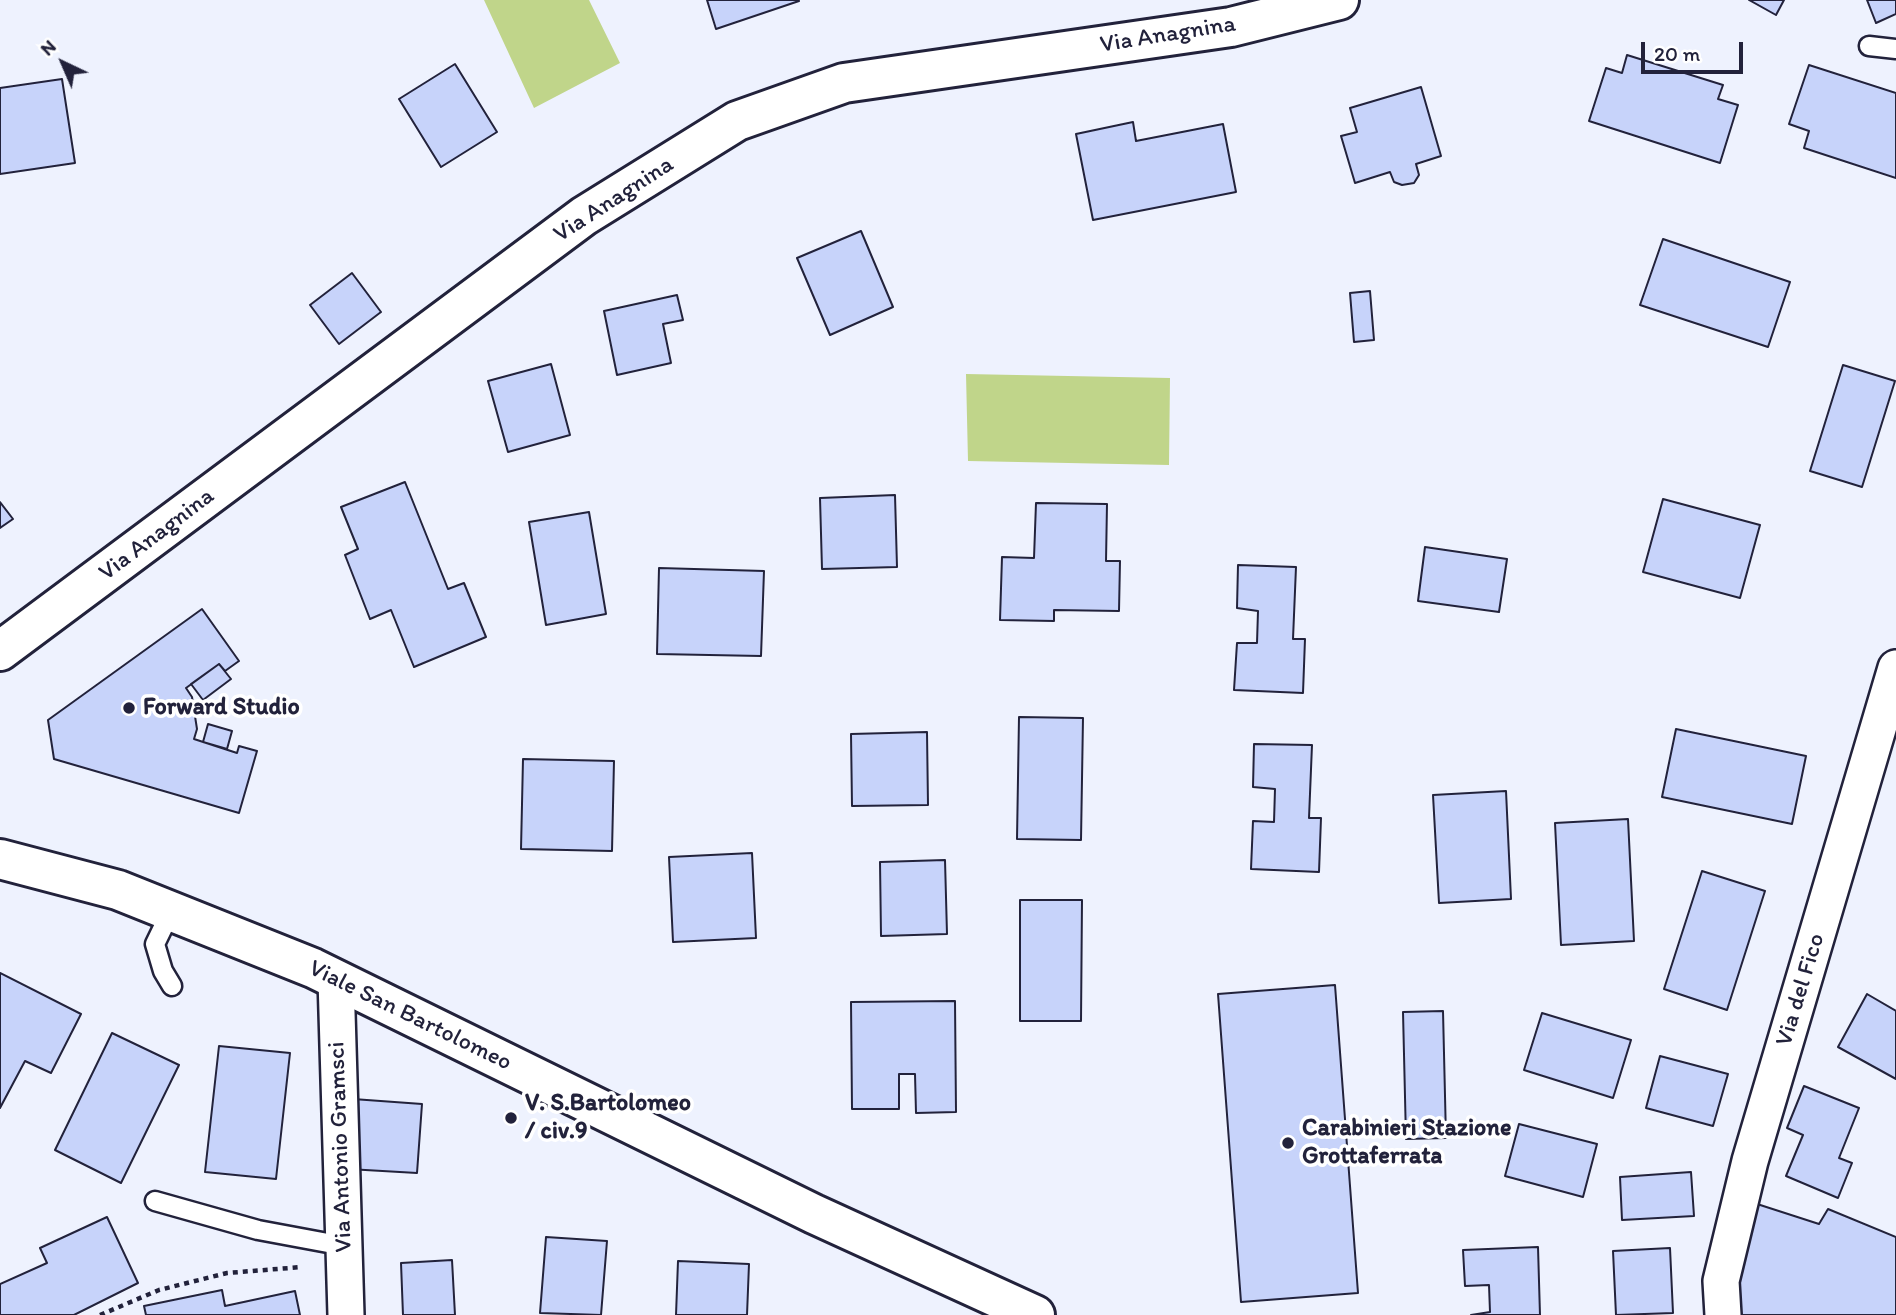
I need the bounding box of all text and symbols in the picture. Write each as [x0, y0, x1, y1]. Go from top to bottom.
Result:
street label: Via Anagnina [1098, 10, 1238, 60]
north arrow [28, 28, 98, 98]
scale bar [1644, 28, 1745, 72]
text: N [35, 35, 61, 60]
text: 20 m [1654, 41, 1700, 66]
street label: Via Anagnina [549, 151, 679, 249]
street label: Via Anagnina [94, 482, 220, 588]
place label: Forward Studio [143, 694, 300, 722]
marker: Forward Studio [121, 700, 137, 716]
street label: Via del Fico [1770, 930, 1832, 1050]
street label: Viale San Bartolomeo [304, 954, 516, 1078]
street label: Via Antonio Gramsci [323, 1041, 359, 1253]
place label: V. S.Bartolomeo / civ.9 [525, 1090, 691, 1146]
marker: V. S.Bartolomeo / civ.9 [503, 1110, 519, 1126]
place label: Carabinieri Stazione Grottaferrata [1302, 1115, 1511, 1171]
marker: Carabinieri Stazione Grottaferrata [1280, 1135, 1296, 1151]

